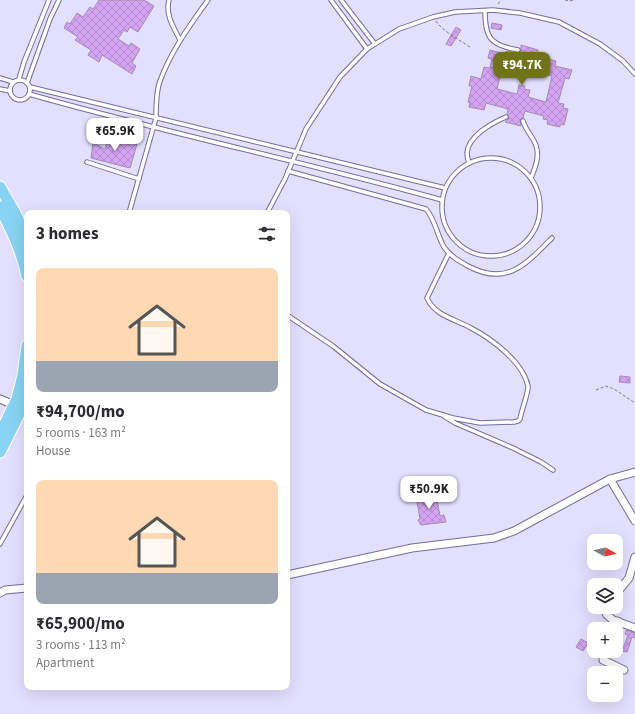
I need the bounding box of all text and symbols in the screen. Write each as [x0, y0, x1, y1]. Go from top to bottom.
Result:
pin: ₹94.7K [489, 52, 555, 86]
text: ₹94.7K [502, 56, 542, 74]
pin: ₹65.9K [82, 118, 148, 152]
text: ₹65.9K [95, 122, 135, 140]
text: 3 homes [36, 222, 98, 246]
icon: filters [256, 223, 278, 245]
icon: home [121, 294, 193, 366]
text: ₹94,700/mo [36, 400, 125, 424]
text: 5 rooms · 163 m² [36, 424, 126, 442]
text: House [36, 442, 71, 460]
pin: ₹50.9K [396, 476, 462, 510]
text: ₹50.9K [409, 480, 449, 498]
icon: home [121, 506, 193, 578]
north arrow [587, 534, 623, 570]
map controls [587, 534, 623, 702]
button: layers [587, 578, 623, 614]
text: ₹65,900/mo [36, 612, 125, 636]
button: + [587, 622, 623, 658]
text: 3 rooms · 113 m² [36, 636, 126, 654]
text: Apartment [36, 654, 94, 672]
button: − [587, 666, 623, 702]

